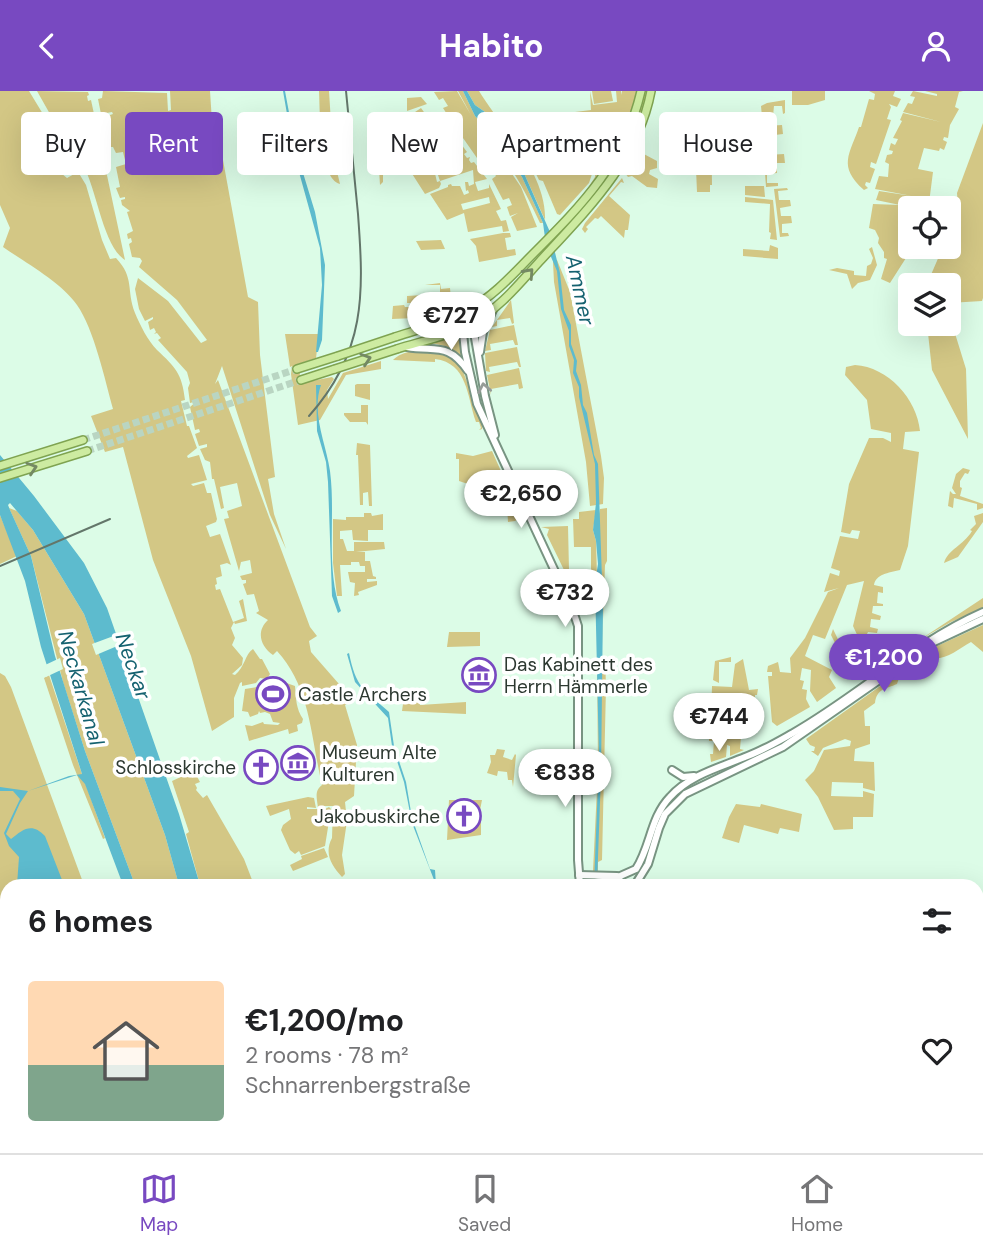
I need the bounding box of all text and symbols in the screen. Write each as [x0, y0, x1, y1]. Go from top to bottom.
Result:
text: Habito [439, 25, 544, 67]
icon: back [28, 27, 66, 65]
icon: person [917, 27, 955, 65]
chip: Buy [21, 112, 111, 175]
chip: Rent [125, 112, 223, 175]
chip: Filters [237, 112, 353, 175]
chip: New [367, 112, 463, 175]
chip: Apartment [477, 112, 645, 175]
chip: House [659, 112, 777, 175]
map controls [898, 196, 961, 336]
button: locate [898, 196, 961, 259]
water label: Ammer [559, 251, 601, 329]
one-way arrow [521, 268, 534, 281]
button: layers [898, 273, 961, 336]
pin: €727 [410, 293, 492, 352]
text: €727 [423, 300, 479, 330]
one-way arrow [359, 353, 372, 367]
one-way arrow [477, 382, 492, 394]
one-way arrow [26, 462, 38, 476]
pin: €2,650 [464, 471, 578, 530]
text: €2,650 [480, 478, 562, 508]
pin: €732 [524, 569, 606, 629]
text: €732 [536, 577, 594, 607]
water label: Neckarkanal [51, 627, 111, 749]
water label: Neckar [109, 629, 158, 704]
pin: €1,200 [827, 635, 941, 694]
text: €1,200 [845, 642, 923, 672]
place label: Das Kabinett des Herrn Hämmerle [504, 652, 653, 699]
museum icon: Das Kabinett des Herrn Hämmerle [460, 656, 498, 694]
sports icon: Castle Archers [254, 675, 292, 713]
place label: Castle Archers [298, 682, 427, 707]
pin: €744 [678, 693, 760, 753]
text: €744 [689, 701, 749, 731]
place label: Museum Alte Kulturen [322, 740, 437, 787]
museum icon: Museum Alte Kulturen [279, 744, 317, 782]
church icon: Schlosskirche [242, 748, 280, 786]
pin: €838 [524, 749, 606, 809]
place label: Schlosskirche [115, 755, 236, 780]
text: €838 [534, 757, 596, 787]
church icon: Jakobuskirche [445, 797, 483, 835]
place label: Jakobuskirche [314, 804, 440, 829]
text: 6 homes [28, 902, 153, 941]
icon: filters [918, 902, 956, 940]
text: €1,200/mo [245, 1001, 404, 1040]
icon: home [84, 1009, 168, 1093]
icon: heart [918, 1032, 956, 1070]
text: 2 rooms · 78 m² [245, 1040, 409, 1070]
text: Schnarrenbergstraße [245, 1070, 471, 1100]
tab: Map [140, 1170, 178, 1237]
tab: Saved [458, 1170, 511, 1237]
tab: Home [791, 1170, 843, 1237]

